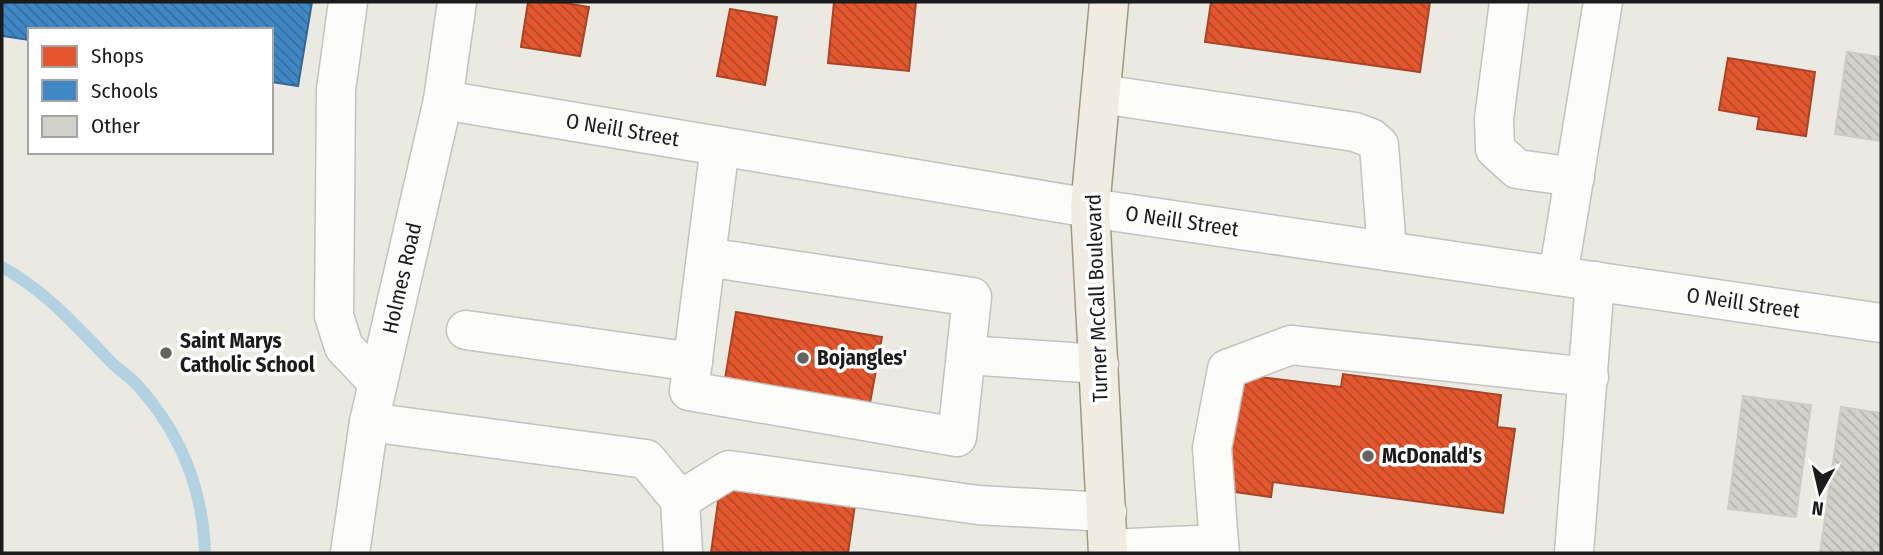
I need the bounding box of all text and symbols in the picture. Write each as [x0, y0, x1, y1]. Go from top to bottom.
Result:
legend [28, 28, 273, 154]
text: Shops [91, 43, 144, 69]
text: Schools [91, 78, 158, 104]
street label: O Neill Street [564, 108, 681, 152]
text: Other [91, 113, 140, 139]
street label: Turner McCall Boulevard [1080, 194, 1114, 402]
street label: O Neill Street [1124, 200, 1241, 242]
street label: Holmes Road [377, 220, 427, 336]
street label: O Neill Street [1685, 282, 1802, 324]
place label: Saint Marys Catholic School [180, 328, 315, 378]
marker: Saint Marys Catholic School [158, 345, 174, 361]
place label: Bojangles' [817, 345, 907, 371]
marker: Bojangles' [795, 350, 811, 366]
place label: McDonald's [1382, 443, 1482, 469]
marker: McDonald's [1360, 448, 1376, 464]
north arrow [1785, 457, 1855, 527]
text: N [1810, 496, 1825, 521]

